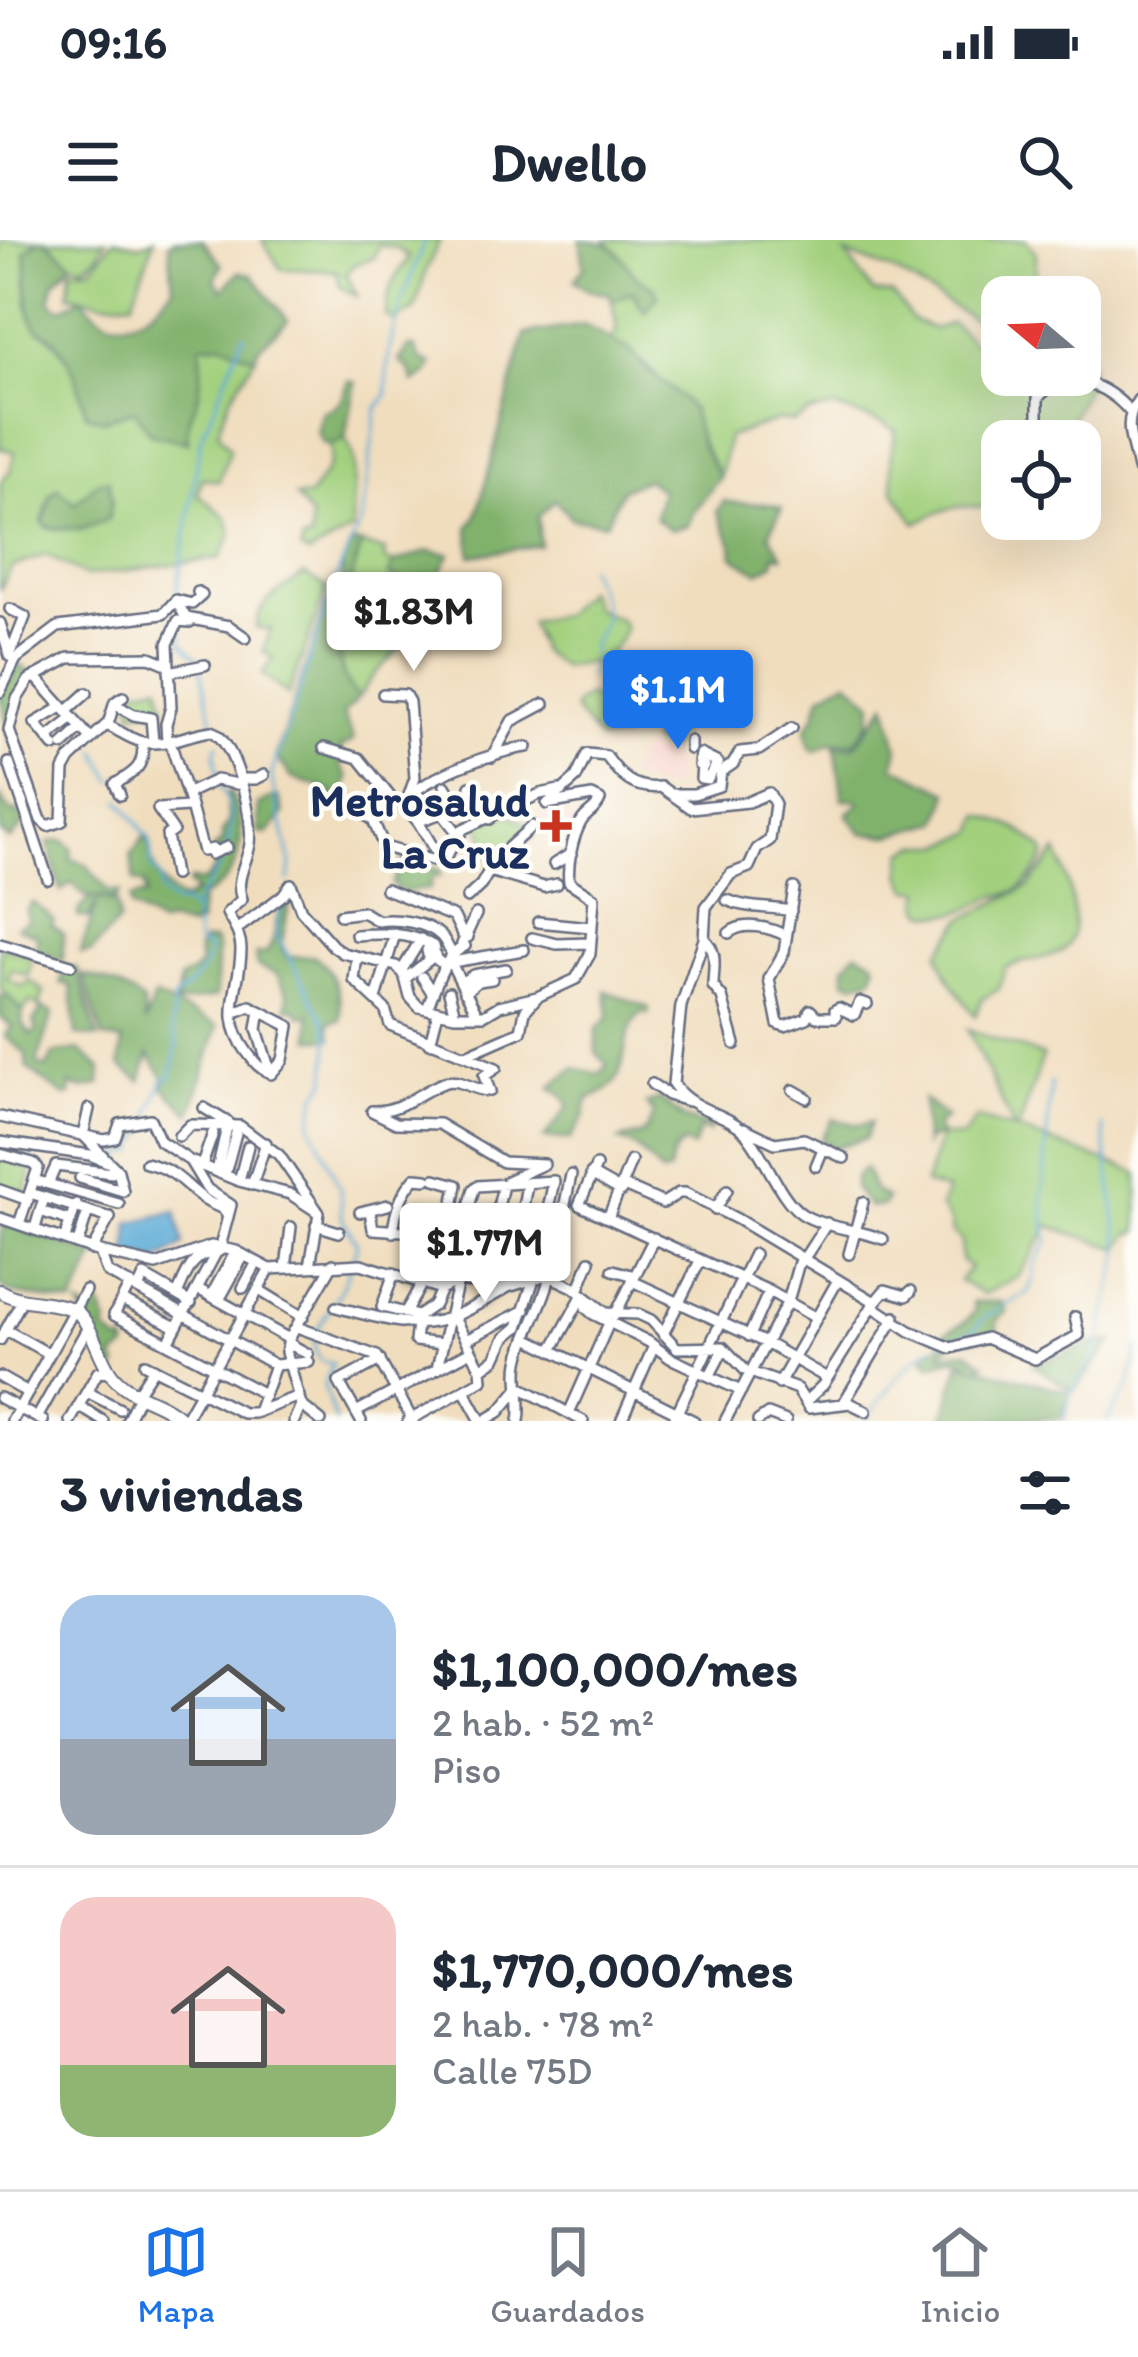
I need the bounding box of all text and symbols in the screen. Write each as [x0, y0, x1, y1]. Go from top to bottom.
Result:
text: 09:16 [60, 15, 167, 69]
icon: menu [60, 129, 126, 195]
icon: search [1012, 129, 1078, 195]
text: Dwello [491, 130, 647, 195]
north arrow [981, 276, 1101, 396]
map controls [981, 276, 1101, 540]
button: locate [981, 420, 1101, 540]
pin: $1.83M [316, 572, 512, 674]
text: $1.83M [354, 587, 474, 634]
pin: $1.1M [594, 650, 762, 752]
text: $1.1M [630, 665, 726, 712]
place label: Metrosalud La Cruz [310, 773, 530, 879]
marker: Metrosalud La Cruz [540, 810, 572, 842]
pin: $1.77M [387, 1203, 583, 1305]
text: $1.77M [427, 1218, 543, 1265]
icon: filters [1012, 1460, 1078, 1526]
text: 3 viviendas [60, 1463, 304, 1524]
text: $1,100,000/mes [432, 1638, 798, 1699]
icon: home [156, 1643, 300, 1787]
text: 2 hab. · 52 m² [432, 1699, 654, 1746]
text: Piso [432, 1746, 501, 1793]
text: $1,770,000/mes [432, 1939, 793, 2000]
icon: home [156, 1945, 300, 2089]
text: 2 hab. · 78 m² [432, 2000, 654, 2047]
text: Calle 75D [432, 2047, 592, 2094]
tab: Mapa [138, 2219, 215, 2330]
tab: Guardados [490, 2219, 645, 2330]
tab: Inicio [921, 2219, 1000, 2330]

